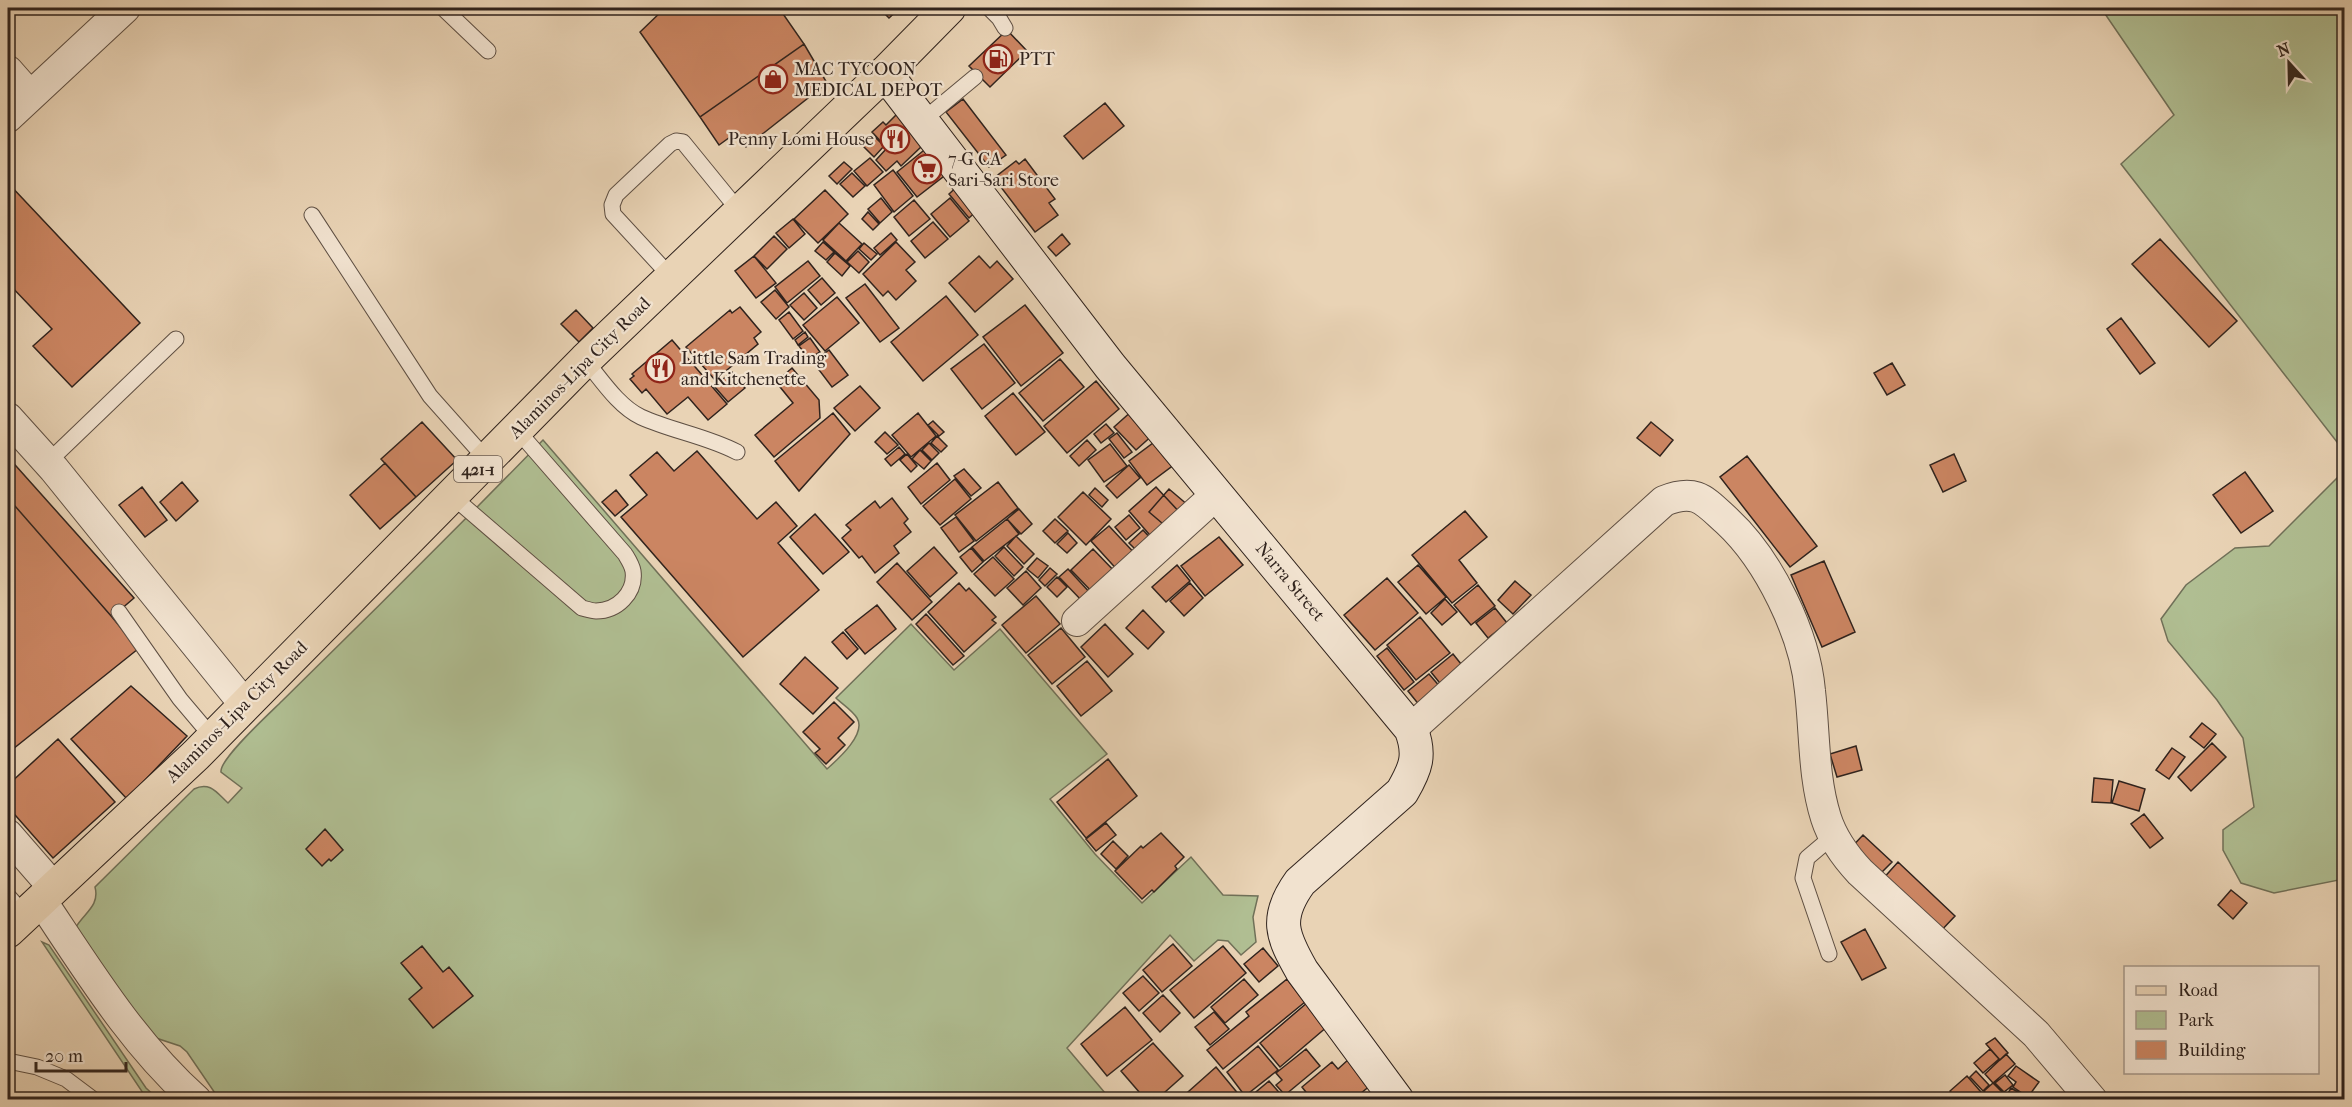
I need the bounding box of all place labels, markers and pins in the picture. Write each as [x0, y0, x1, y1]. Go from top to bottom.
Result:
fuel station icon: PTT [982, 43, 1014, 75]
place label: PTT [1019, 49, 1056, 70]
place label: MAC TYCOON MEDICAL DEPOT [794, 59, 943, 101]
shop icon: MAC TYCOON MEDICAL DEPOT [757, 63, 789, 95]
restaurant icon: Penny Lomi House [879, 123, 911, 155]
place label: Penny Lomi House [728, 129, 874, 150]
place label: 7-G CA Sari-Sari Store [948, 149, 1059, 191]
supermarket icon: 7-G CA Sari-Sari Store [911, 153, 943, 185]
place label: Little Sam Trading and Kitchenette [681, 348, 826, 390]
restaurant icon: Little Sam Trading and Kitchenette [644, 352, 676, 384]

